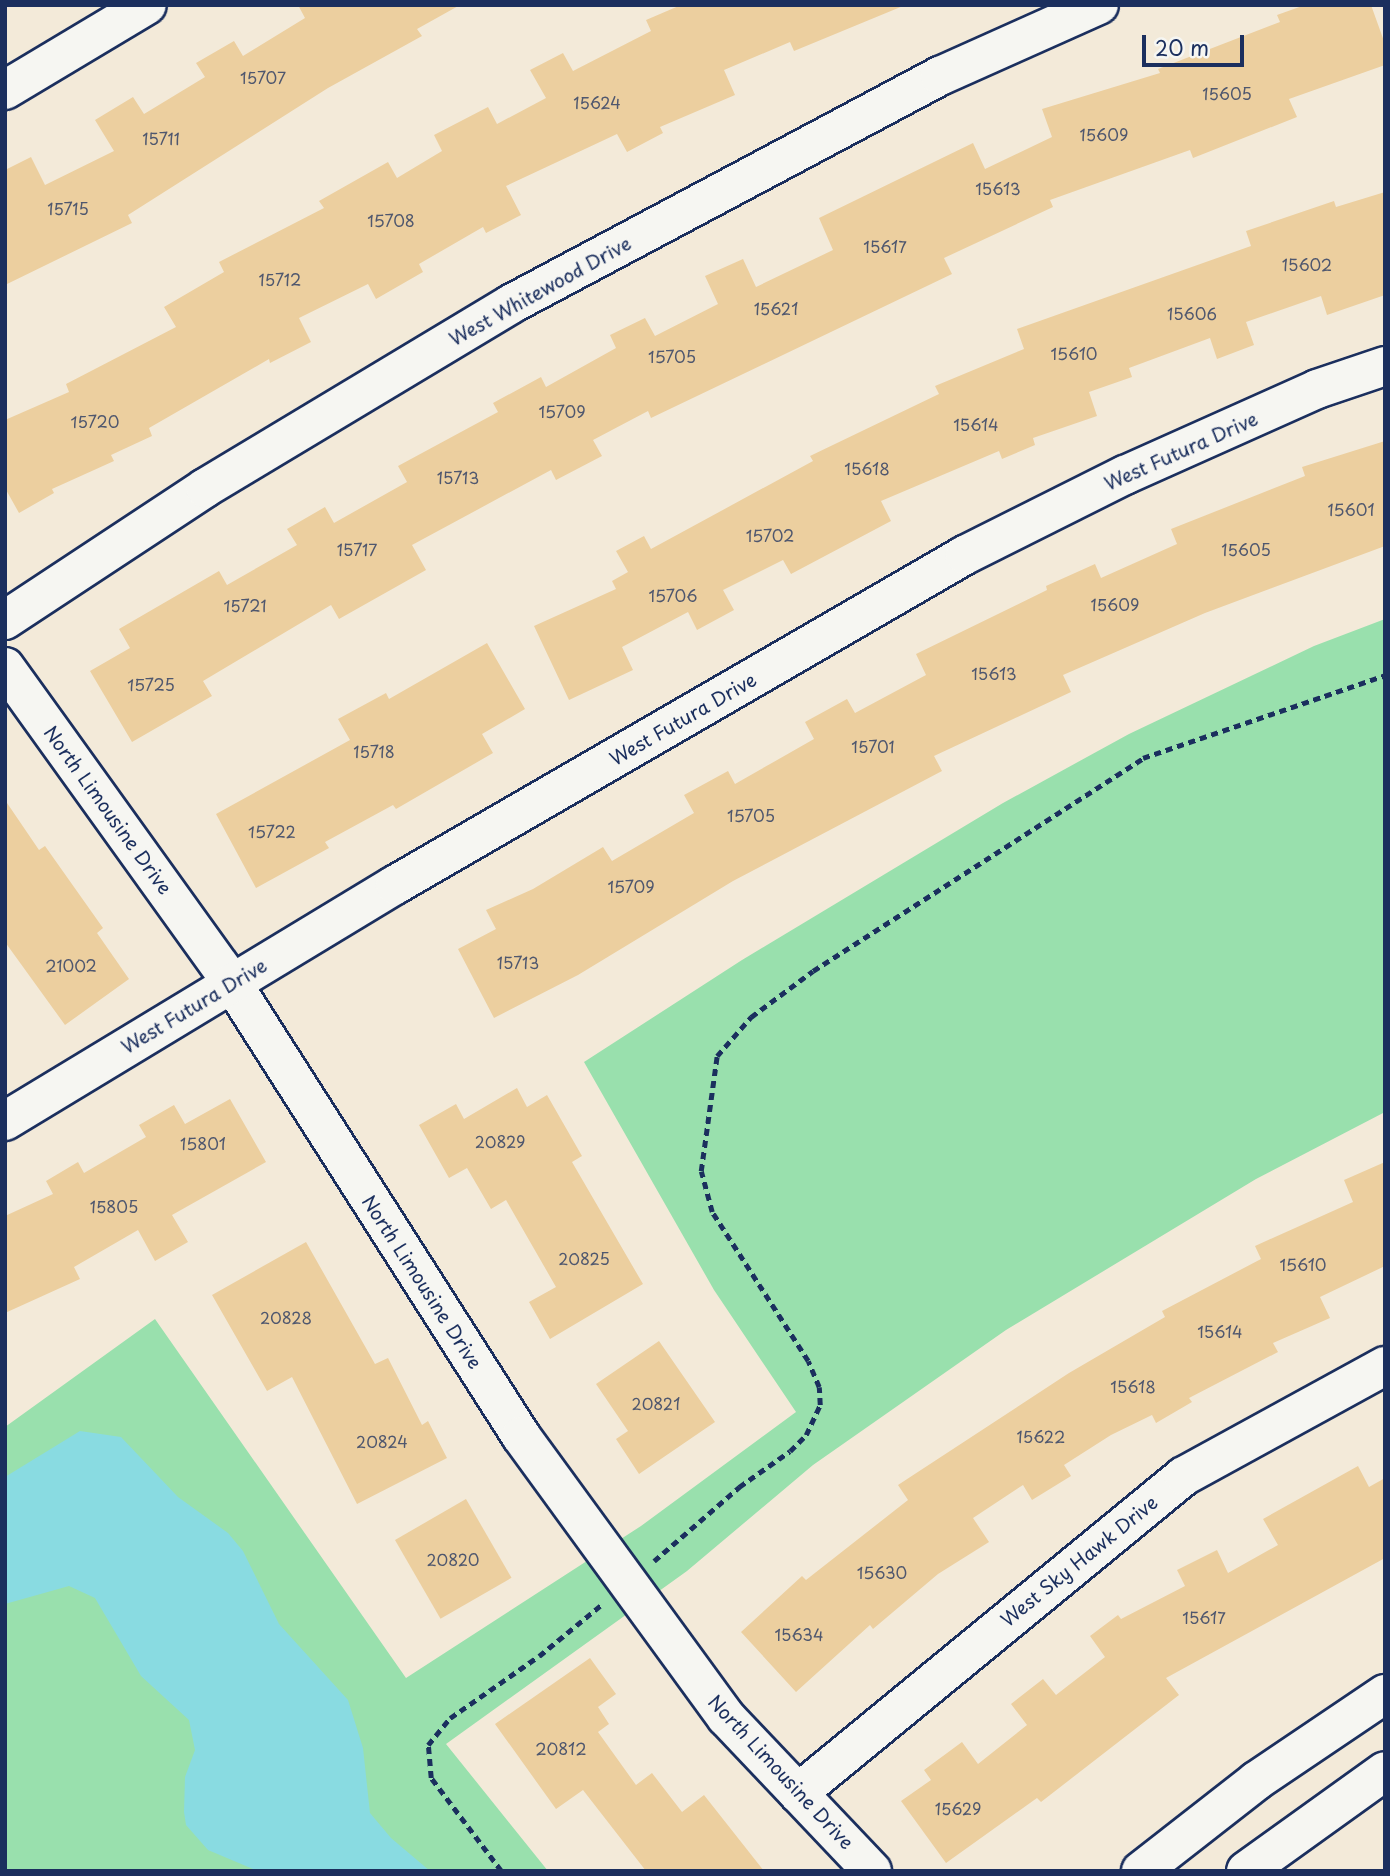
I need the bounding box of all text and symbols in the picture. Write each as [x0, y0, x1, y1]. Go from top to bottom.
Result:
scale bar [1145, 21, 1246, 65]
text: 20 m [1155, 31, 1209, 63]
house number: 15707 [240, 67, 286, 87]
house number: 15605 [1202, 83, 1252, 103]
house number: 15624 [573, 92, 621, 112]
house number: 15609 [1080, 124, 1128, 144]
house number: 15711 [142, 128, 180, 148]
house number: 15613 [975, 178, 1021, 198]
house number: 15715 [47, 198, 89, 218]
house number: 15708 [367, 210, 415, 230]
street label: West Whitewood Drive [445, 231, 635, 351]
house number: 15617 [863, 236, 907, 256]
house number: 15602 [1282, 254, 1332, 274]
house number: 15712 [259, 269, 301, 289]
house number: 15621 [754, 298, 798, 318]
house number: 15606 [1167, 303, 1217, 323]
house number: 15610 [1050, 343, 1098, 363]
house number: 15705 [648, 346, 696, 366]
house number: 15709 [538, 401, 586, 421]
street label: West Futura Drive [1101, 407, 1261, 495]
house number: 15720 [71, 411, 119, 431]
house number: 15614 [953, 414, 999, 434]
house number: 15618 [844, 458, 890, 478]
house number: 15713 [437, 467, 479, 487]
house number: 15601 [1327, 499, 1375, 519]
house number: 15702 [746, 525, 794, 545]
house number: 15717 [337, 539, 377, 559]
house number: 15605 [1221, 539, 1271, 559]
house number: 15706 [649, 585, 697, 605]
house number: 15609 [1091, 594, 1139, 614]
house number: 15721 [223, 595, 267, 615]
house number: 15613 [971, 663, 1017, 683]
street label: West Futura Drive [606, 668, 760, 770]
house number: 15725 [127, 674, 175, 694]
street label: North Limousine Drive [39, 721, 177, 899]
house number: 15701 [851, 736, 895, 756]
house number: 15718 [353, 741, 395, 761]
house number: 15705 [727, 805, 775, 825]
house number: 15722 [248, 821, 296, 841]
house number: 15709 [607, 876, 655, 896]
house number: 15713 [497, 952, 539, 972]
street label: West Futura Drive [117, 954, 271, 1058]
house number: 21002 [45, 955, 97, 975]
house number: 20829 [475, 1131, 525, 1151]
house number: 15801 [180, 1133, 226, 1153]
street label: North Limousine Drive [357, 1190, 487, 1374]
house number: 15805 [90, 1196, 138, 1216]
house number: 20825 [558, 1248, 610, 1268]
house number: 15610 [1279, 1254, 1327, 1274]
house number: 20828 [260, 1307, 312, 1327]
house number: 15614 [1197, 1321, 1243, 1341]
house number: 15618 [1110, 1376, 1156, 1396]
house number: 20821 [632, 1393, 680, 1413]
house number: 15622 [1017, 1426, 1065, 1446]
house number: 20824 [356, 1431, 408, 1451]
street label: West Sky Hawk Drive [995, 1490, 1163, 1632]
house number: 20820 [426, 1549, 480, 1569]
house number: 15630 [857, 1562, 907, 1582]
house number: 15617 [1182, 1607, 1226, 1627]
house number: 15634 [775, 1624, 823, 1644]
street label: North Limousine Drive [703, 1690, 859, 1854]
house number: 20812 [535, 1738, 587, 1758]
house number: 15629 [935, 1798, 981, 1818]

